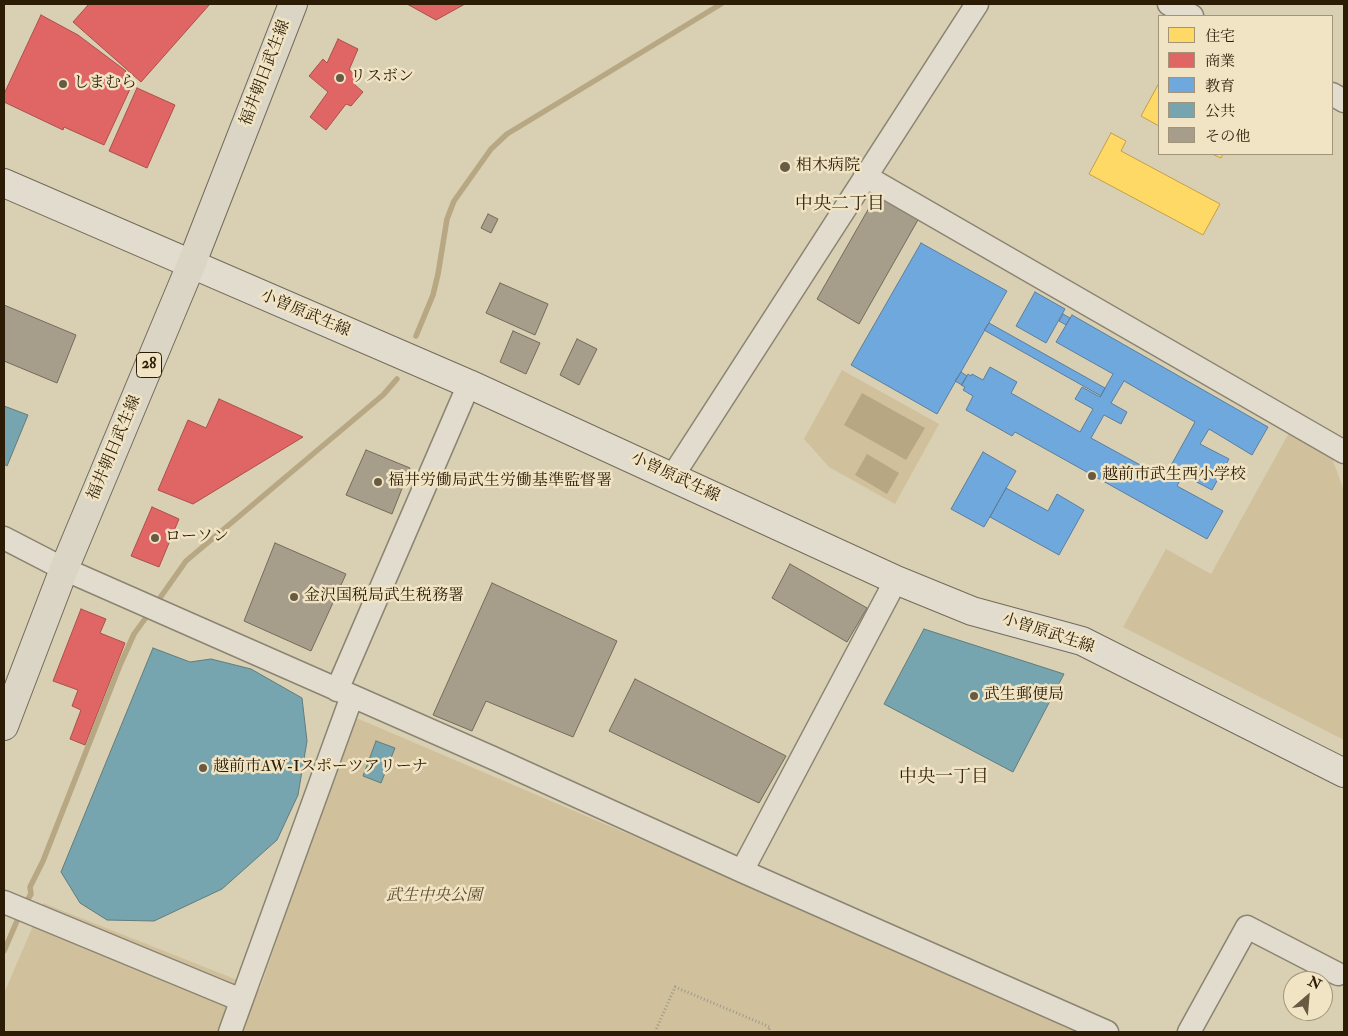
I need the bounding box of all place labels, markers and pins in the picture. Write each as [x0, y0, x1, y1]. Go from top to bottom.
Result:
place label: リスボン [350, 68, 414, 88]
marker: リスボン [334, 72, 346, 84]
place label: しまむら [73, 74, 137, 94]
marker: しまむら [57, 78, 69, 90]
place label: 相木病院 [796, 157, 860, 177]
marker: 相木病院 [778, 160, 792, 174]
place label: 越前市武生西小学校 [1102, 466, 1246, 486]
marker: 越前市武生西小学校 [1086, 470, 1098, 482]
place label: 福井労働局武生労働基準監督署 [388, 472, 612, 492]
marker: 福井労働局武生労働基準監督署 [372, 476, 384, 488]
place label: ローソン [165, 528, 229, 548]
marker: ローソン [149, 532, 161, 544]
place label: 金沢国税局武生税務署 [304, 587, 464, 607]
marker: 金沢国税局武生税務署 [288, 591, 300, 603]
place label: 武生郵便局 [984, 686, 1064, 706]
marker: 武生郵便局 [968, 690, 980, 702]
place label: 越前市AW-Iスポーツアリーナ [213, 758, 428, 778]
marker: 越前市AW-Iスポーツアリーナ [197, 762, 209, 774]

